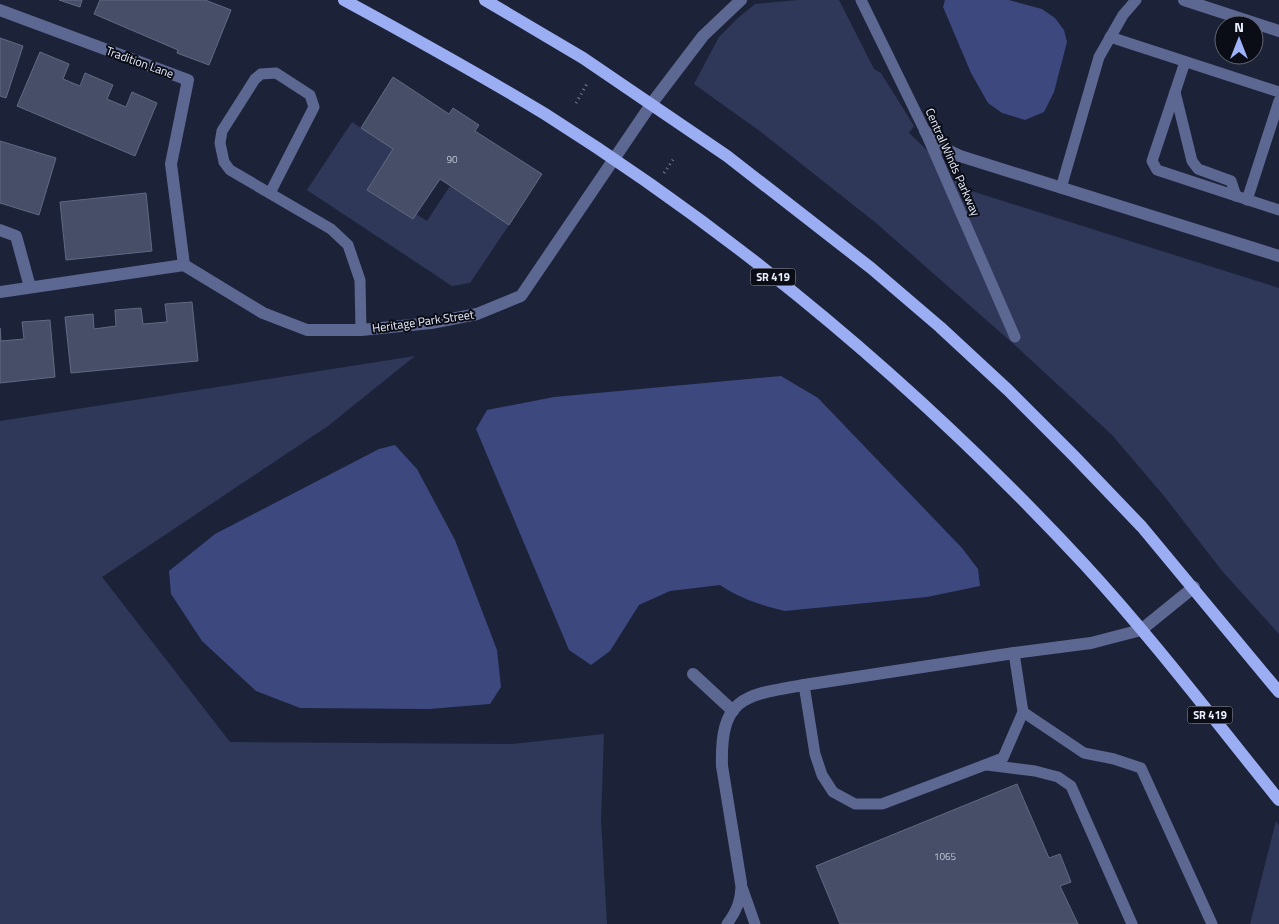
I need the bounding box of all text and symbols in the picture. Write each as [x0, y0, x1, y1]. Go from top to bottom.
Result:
north arrow [1214, 15, 1264, 65]
text: N [1234, 16, 1244, 37]
street label: Tradition Lane [103, 41, 177, 83]
street label: Central Winds Parkway [921, 105, 985, 219]
house number: 90 [446, 152, 458, 167]
road number: SR 419 [750, 268, 796, 286]
street label: Heritage Park Street [371, 304, 476, 338]
road number: SR 419 [1188, 706, 1232, 724]
house number: 1065 [934, 849, 957, 864]

